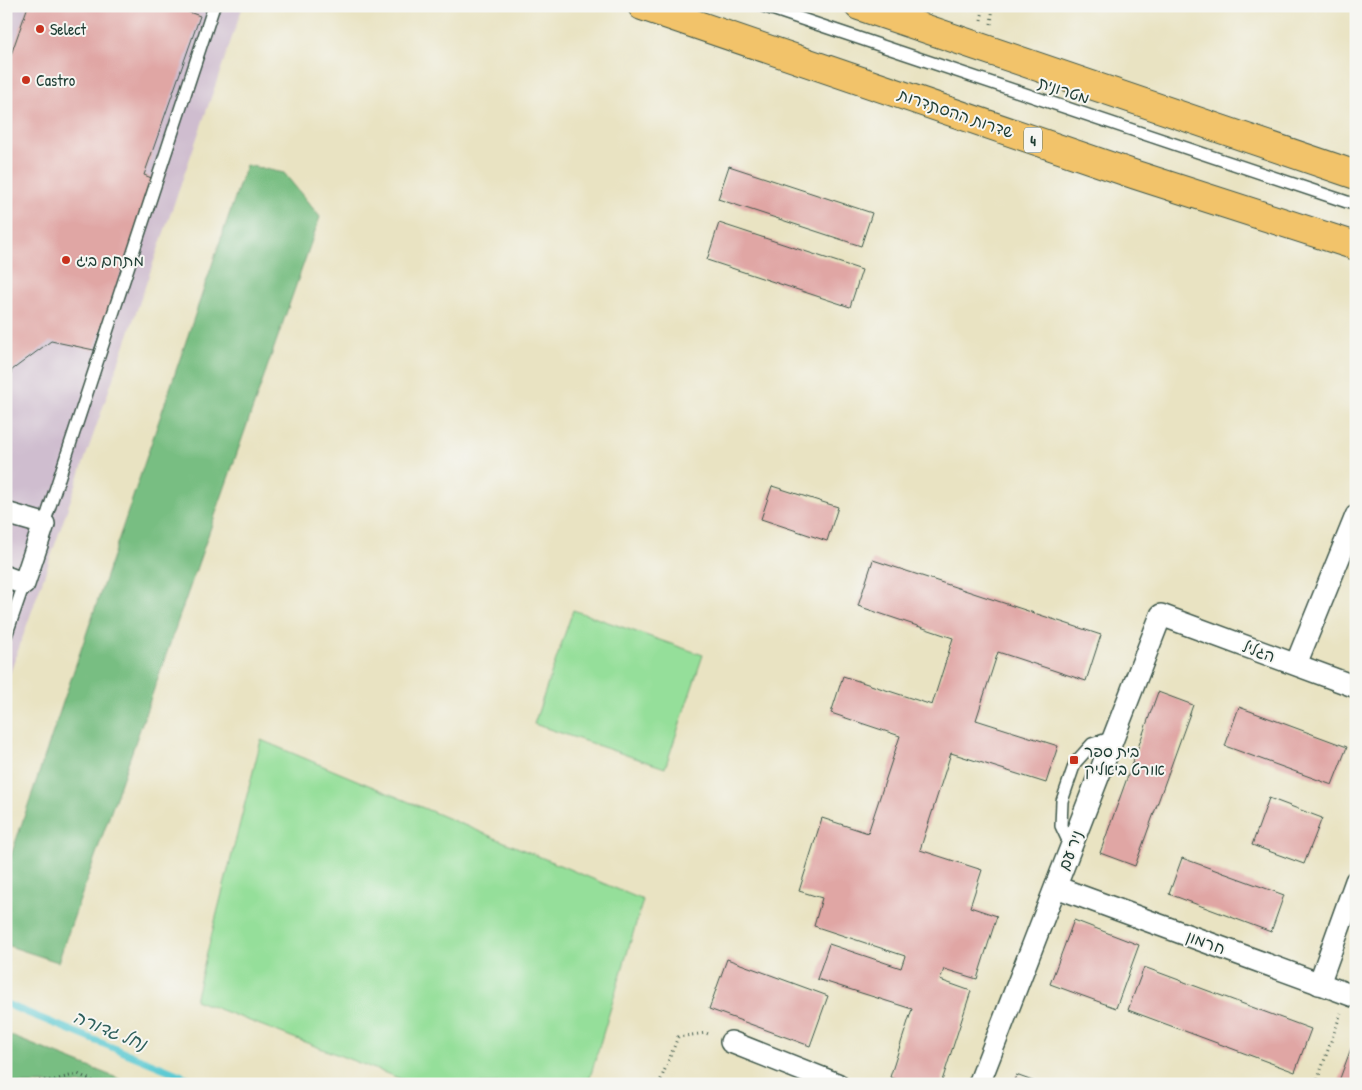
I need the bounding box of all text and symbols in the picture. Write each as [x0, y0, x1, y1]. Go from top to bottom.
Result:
place label: Select [50, 18, 87, 40]
marker: Select [34, 23, 46, 35]
place label: Castro [36, 69, 76, 91]
street label: מטרונית [1035, 71, 1093, 109]
marker: Castro [20, 74, 32, 86]
street label: שדרות ההסתדרות [895, 83, 1017, 143]
road number: 4 [1024, 128, 1042, 152]
place label: מתחם ביג [76, 249, 144, 271]
marker: מתחם ביג [60, 254, 72, 266]
street label: הגליל [1240, 635, 1278, 667]
place label: בית ספר אורט ביאליק [1084, 740, 1165, 780]
marker: בית ספר אורט ביאליק [1068, 754, 1080, 766]
street label: ניר עם [1052, 827, 1088, 873]
street label: חרמון [1184, 925, 1228, 959]
water label: נחל גדורה [70, 1004, 152, 1057]

